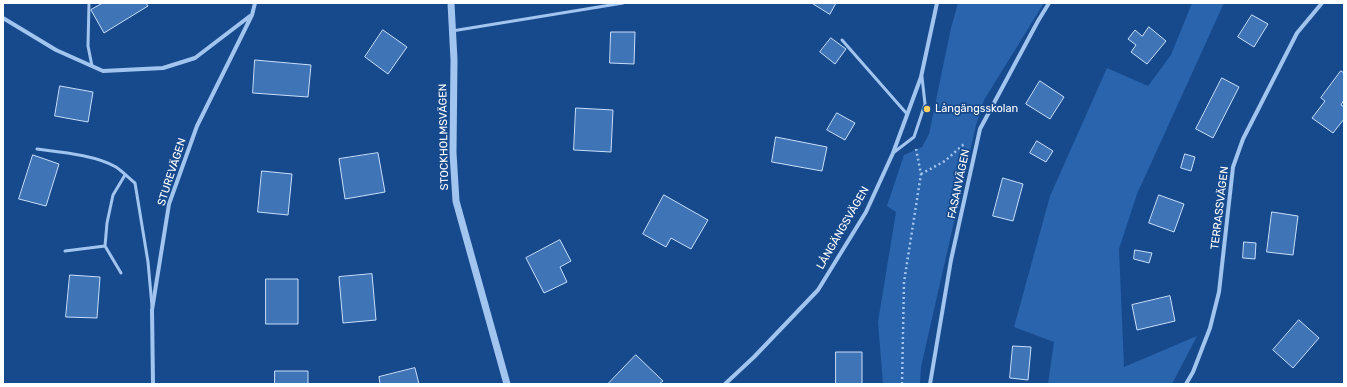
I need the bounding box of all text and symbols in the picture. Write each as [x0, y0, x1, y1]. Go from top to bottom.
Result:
street label: STOCKHOLMSVÄGEN [436, 83, 452, 191]
place label: Långängsskolan [935, 102, 1018, 116]
marker: Långängsskolan [922, 104, 932, 114]
street label: STUREVÄGEN [155, 137, 189, 207]
street label: FASANVÄGEN [945, 148, 973, 220]
street label: TERRASSVÄGEN [1208, 166, 1232, 250]
street label: LÅNGÄNGSVÄGEN [814, 184, 872, 272]

